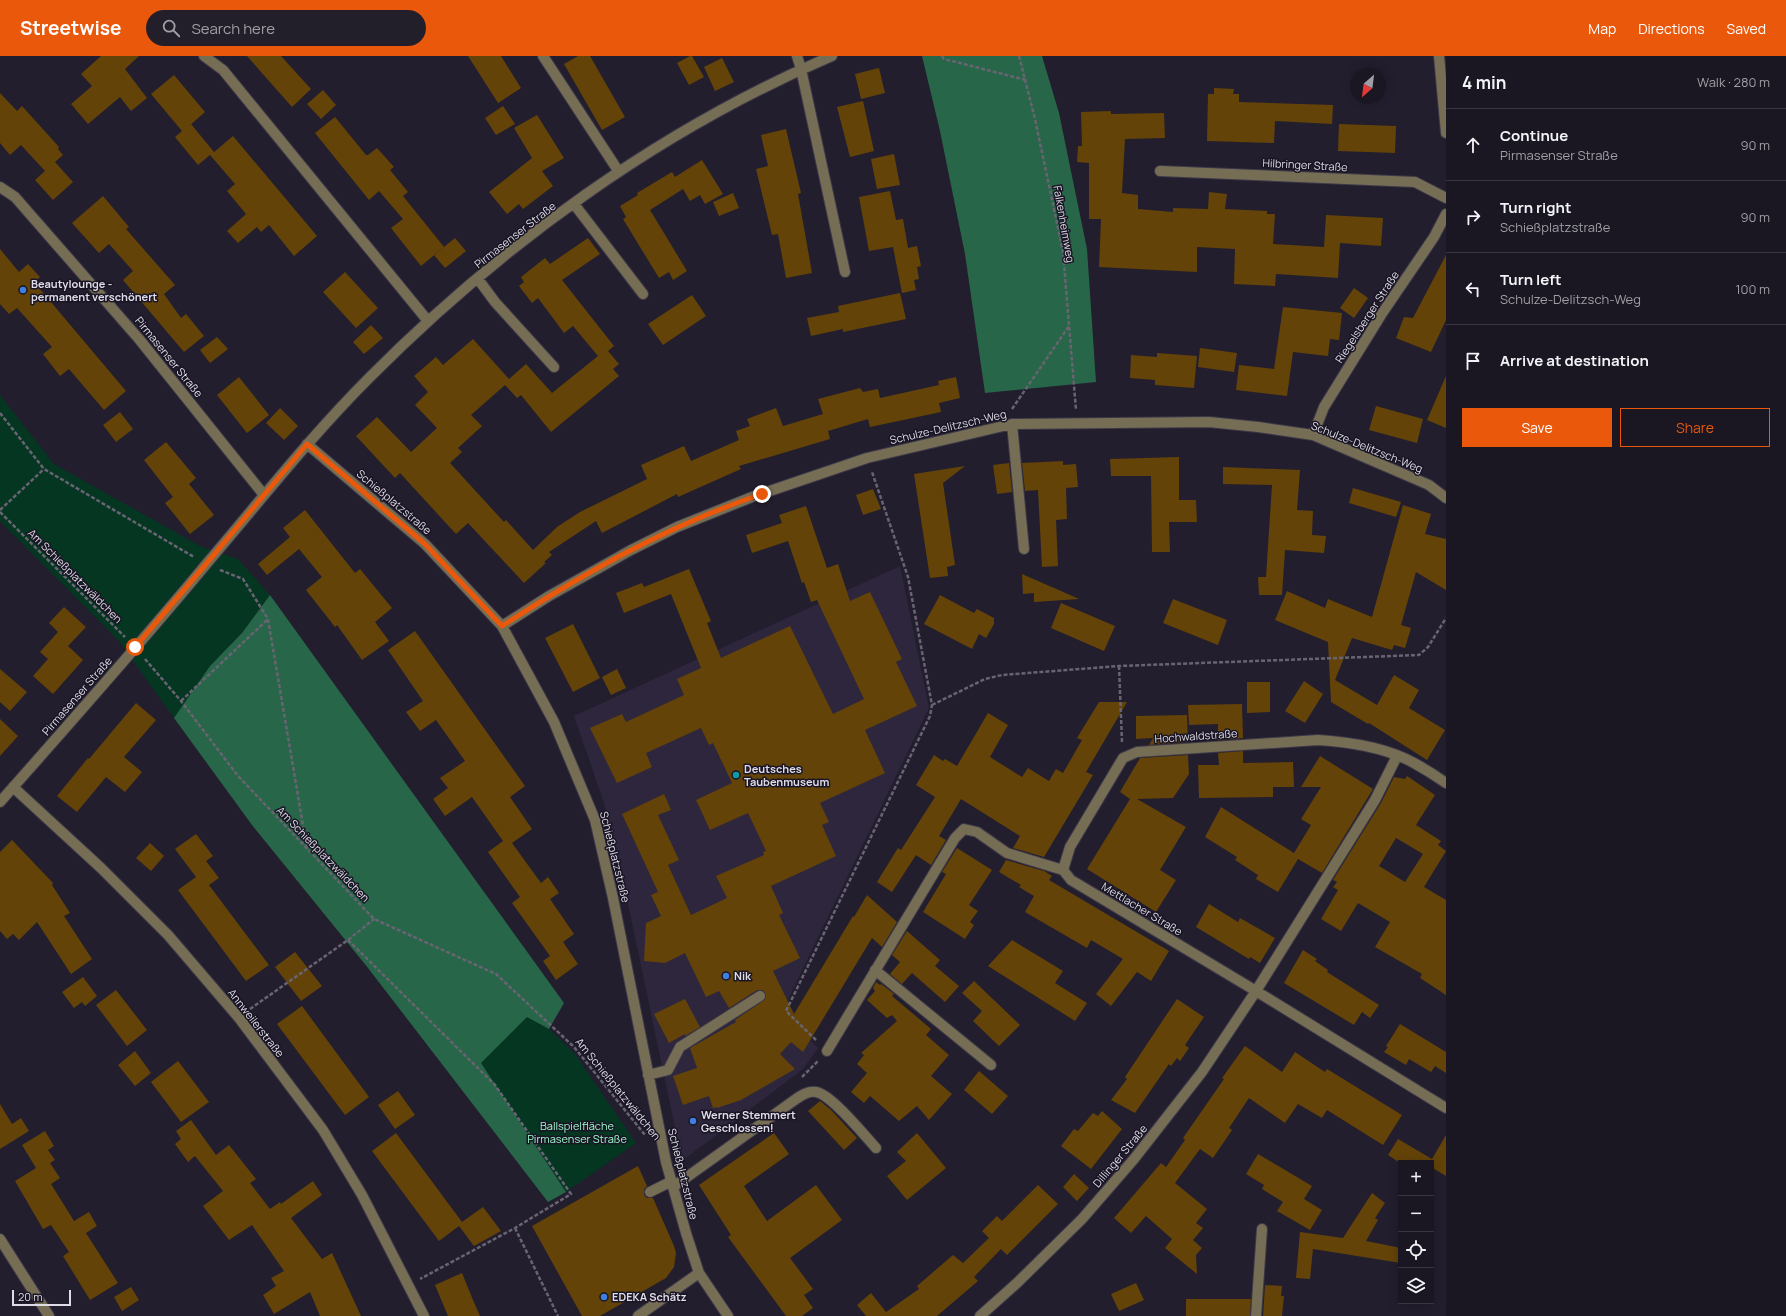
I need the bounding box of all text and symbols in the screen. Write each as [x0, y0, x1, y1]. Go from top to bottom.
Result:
search box [146, 10, 426, 46]
text: Streetwise [20, 15, 122, 41]
icon: search [160, 17, 182, 39]
text: Search here [192, 18, 275, 39]
text: Map [1588, 19, 1616, 38]
text: Directions [1638, 19, 1705, 38]
text: Saved [1727, 19, 1766, 38]
north arrow [1350, 68, 1386, 104]
text: 4 min [1462, 71, 1506, 94]
text: Walk · 280 m [1697, 73, 1770, 91]
text: Continue [1500, 125, 1568, 146]
icon: ahead [1462, 134, 1484, 156]
text: 90 m [1740, 136, 1770, 154]
text: Pirmasenser Straße [1500, 146, 1618, 164]
street label: Hilbringer Straße [1262, 155, 1349, 174]
street label: Falkenheimweg [1050, 184, 1079, 264]
text: Turn right [1500, 197, 1571, 218]
street label: Pirmasenser Straße [471, 198, 559, 271]
icon: right [1462, 206, 1484, 228]
text: 90 m [1740, 208, 1770, 226]
text: Schießplatzstraße [1500, 218, 1610, 236]
street label: Riegelsberger Straße [1331, 267, 1402, 366]
text: Turn left [1500, 269, 1562, 290]
place label: Beautylounge - permanent verschönert [31, 276, 158, 304]
icon: left [1462, 278, 1484, 300]
text: 100 m [1735, 280, 1770, 298]
marker: Beautylounge - permanent verschönert [18, 285, 28, 295]
text: Schulze-Delitzsch-Weg [1500, 290, 1641, 308]
street label: Pirmasenser Straße [132, 313, 207, 401]
icon: arrive [1462, 350, 1484, 372]
text: Arrive at destination [1500, 350, 1649, 371]
street label: Schulze-Delitzsch-Weg [888, 406, 1008, 447]
button: Save [1462, 408, 1612, 447]
button: Share [1620, 408, 1770, 447]
street label: Schulze-Delitzsch-Weg [1309, 417, 1425, 476]
street label: Schießplatzstraße [354, 466, 435, 538]
route end [753, 485, 771, 503]
street label: Am Schießplatzwäldchen [25, 525, 126, 626]
route start [126, 638, 144, 656]
street label: Pirmasenser Straße [38, 653, 115, 738]
street label: Hochwaldstraße [1154, 725, 1238, 746]
place label: Deutsches Taubenmuseum [744, 761, 829, 789]
marker: Deutsches Taubenmuseum [731, 770, 741, 780]
street label: Am Schießplatzwäldchen [274, 803, 373, 905]
street label: Schießplatzstraße [597, 810, 634, 905]
street label: Mettlacher Straße [1099, 879, 1186, 939]
place label: Nik [734, 968, 752, 983]
marker: Nik [721, 971, 731, 981]
street label: Annweilerstraße [225, 985, 288, 1060]
street label: Am Schießplatzwäldchen [572, 1034, 664, 1143]
place label: Werner Stemmert Geschlossen! [701, 1107, 796, 1135]
marker: Werner Stemmert Geschlossen! [688, 1116, 698, 1126]
park label: Ballspielfläche Pirmasenser Straße [527, 1118, 627, 1146]
street label: Dillinger Straße [1089, 1121, 1151, 1190]
street label: Schießplatzstraße [665, 1127, 702, 1222]
map controls [1398, 1160, 1434, 1304]
button: + [1398, 1160, 1434, 1196]
button: − [1398, 1196, 1434, 1232]
button: locate [1398, 1232, 1434, 1268]
button: layers [1398, 1268, 1434, 1304]
scale bar [12, 1288, 71, 1307]
text: 20 m [18, 1289, 43, 1304]
place label: EDEKA Schätz [612, 1289, 687, 1304]
marker: EDEKA Schätz [599, 1292, 609, 1302]

